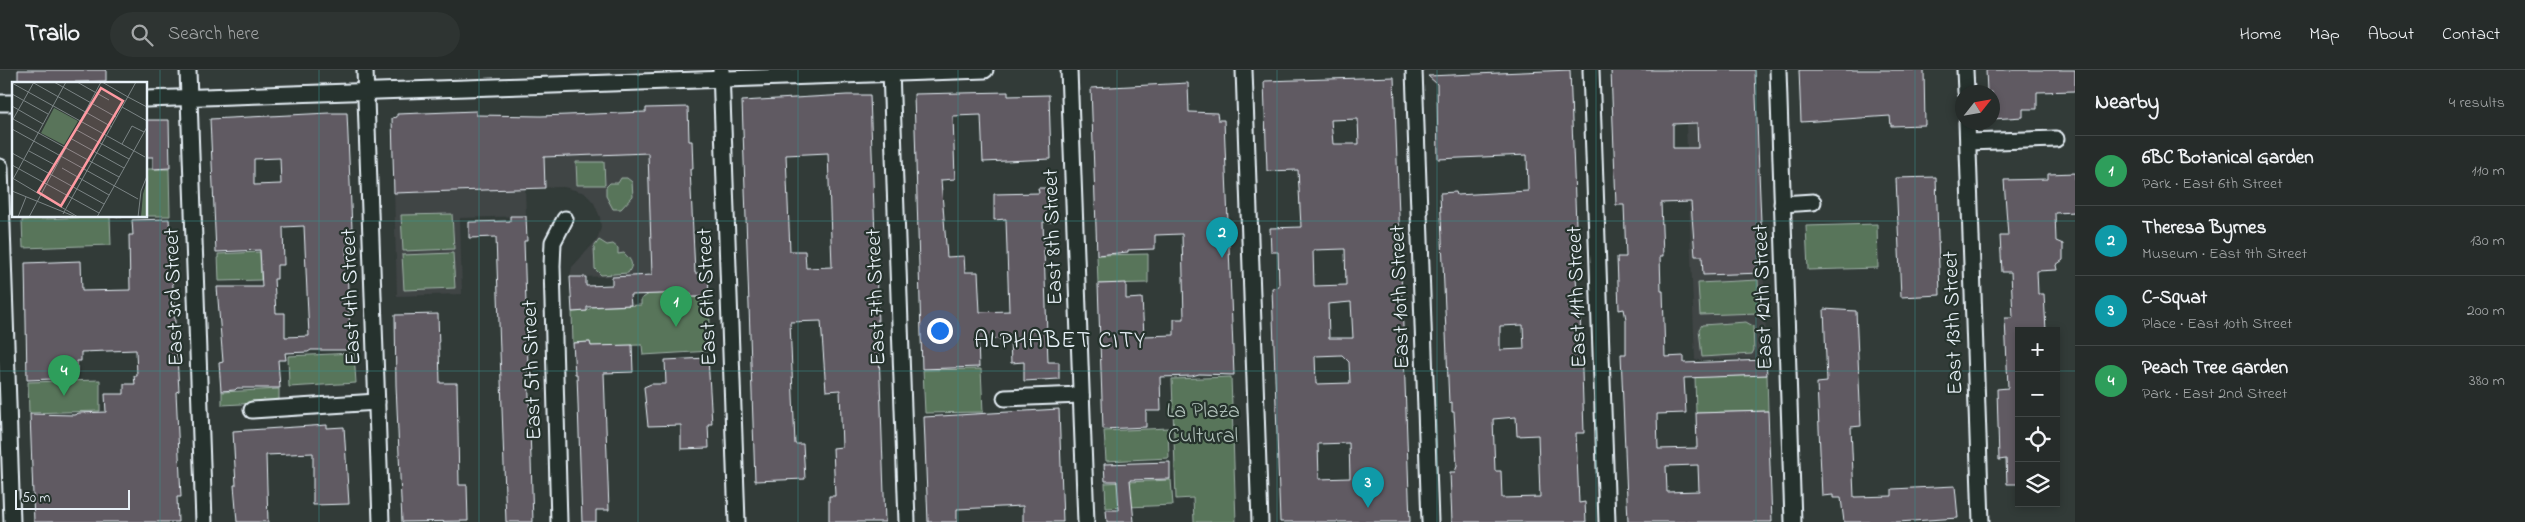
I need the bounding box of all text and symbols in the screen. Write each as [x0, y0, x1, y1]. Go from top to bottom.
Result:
search box [110, 12, 460, 57]
text: Trailo [25, 17, 80, 52]
icon: search [128, 21, 156, 49]
text: Search here [168, 21, 259, 48]
text: Home [2240, 22, 2281, 48]
text: Map [2309, 22, 2340, 48]
text: About [2368, 22, 2414, 48]
text: Contact [2442, 22, 2500, 48]
inset map [12, 82, 148, 218]
north arrow [1955, 85, 2000, 130]
text: Nearby [2095, 88, 2159, 118]
text: 4 results [2449, 91, 2505, 115]
text: 6BC Botanical Garden [2142, 145, 2314, 172]
text: 1 [2108, 159, 2114, 183]
text: 110 m [2471, 159, 2505, 183]
street label: East 8th Street [1036, 168, 1072, 306]
text: Park · East 6th Street [2142, 172, 2283, 196]
text: Theresa Byrnes [2142, 215, 2266, 242]
pin: 2 [1206, 217, 1238, 258]
street label: East 12th Street [1745, 223, 1783, 371]
street label: East 10th Street [1382, 224, 1420, 370]
street label: East 11th Street [1560, 225, 1596, 369]
street label: East 3rd Street [157, 227, 193, 367]
street label: East 4th Street [334, 227, 370, 366]
street label: East 6th Street [690, 227, 726, 366]
street label: East 7th Street [859, 227, 895, 366]
text: 2 [2107, 229, 2115, 253]
text: 130 m [2470, 229, 2505, 253]
text: Museum · East 9th Street [2142, 242, 2307, 266]
street label: East 13th Street [1935, 250, 1973, 396]
text: C-Squat [2142, 285, 2207, 312]
pin: 1 [660, 286, 692, 327]
street label: East 5th Street [515, 299, 551, 441]
text: 3 [2108, 299, 2114, 323]
text: 200 m [2467, 299, 2505, 323]
text: Place · East 10th Street [2142, 312, 2292, 336]
your location [927, 318, 953, 344]
district label: ALPHABET CITY [974, 324, 1146, 359]
map controls [2015, 327, 2060, 507]
button: + [2015, 327, 2060, 372]
pin: 4 [48, 355, 80, 396]
text: Peach Tree Garden [2142, 355, 2288, 382]
text: 4 [2108, 369, 2114, 393]
text: 380 m [2469, 369, 2505, 393]
button: − [2015, 372, 2060, 417]
text: Park · East 2nd Street [2142, 382, 2287, 406]
park label: La Plaza Cultural [1166, 396, 1240, 453]
button: locate [2015, 417, 2060, 462]
button: layers [2015, 462, 2060, 507]
pin: 3 [1352, 467, 1384, 508]
scale bar [15, 487, 130, 510]
text: 50 m [22, 488, 50, 509]

